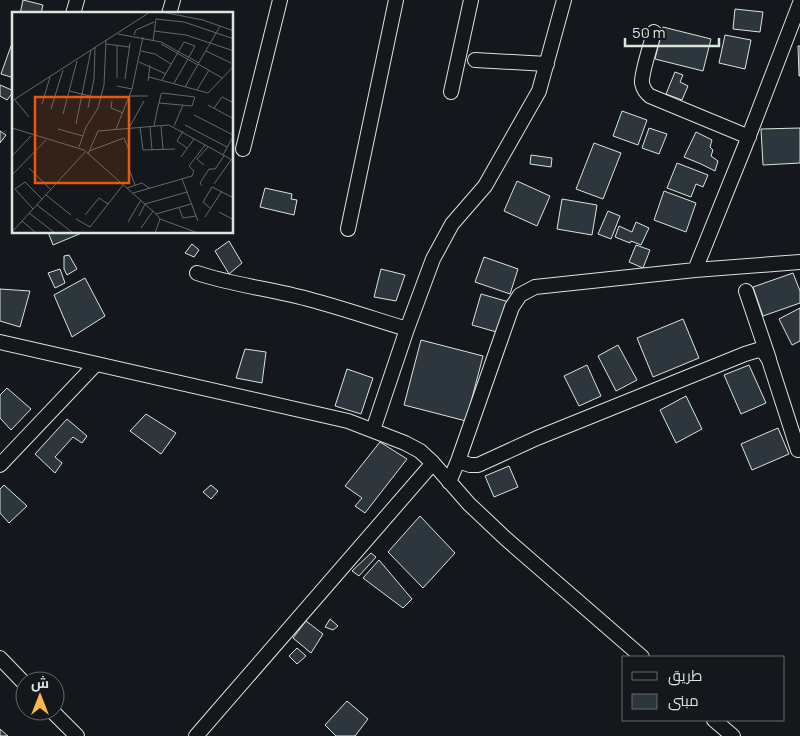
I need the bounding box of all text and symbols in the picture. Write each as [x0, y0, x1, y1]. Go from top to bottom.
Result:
inset map [12, 12, 234, 234]
scale bar [625, 15, 719, 47]
text: 50 m [632, 22, 666, 43]
legend [622, 656, 785, 721]
text: طريق [668, 665, 702, 686]
north arrow [15, 671, 65, 721]
text: ش [31, 673, 49, 692]
text: مبنى [668, 690, 699, 711]

